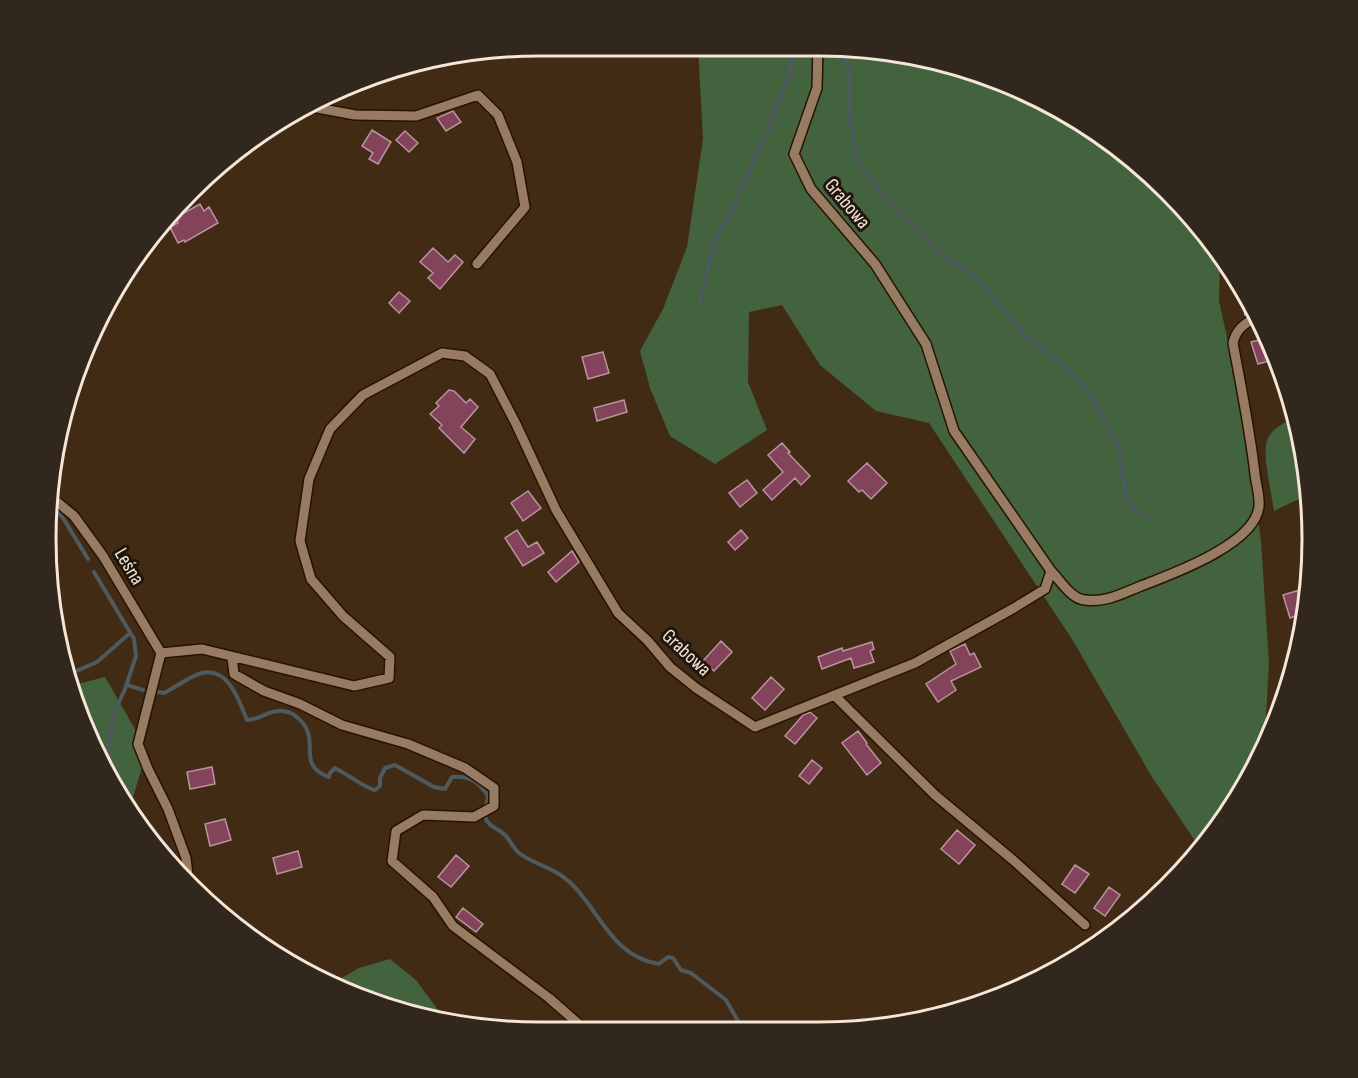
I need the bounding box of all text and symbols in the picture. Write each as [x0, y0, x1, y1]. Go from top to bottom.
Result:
street label: Grabowa [819, 174, 875, 234]
street label: Leśna [109, 544, 149, 589]
street label: Grabowa [657, 624, 716, 681]

